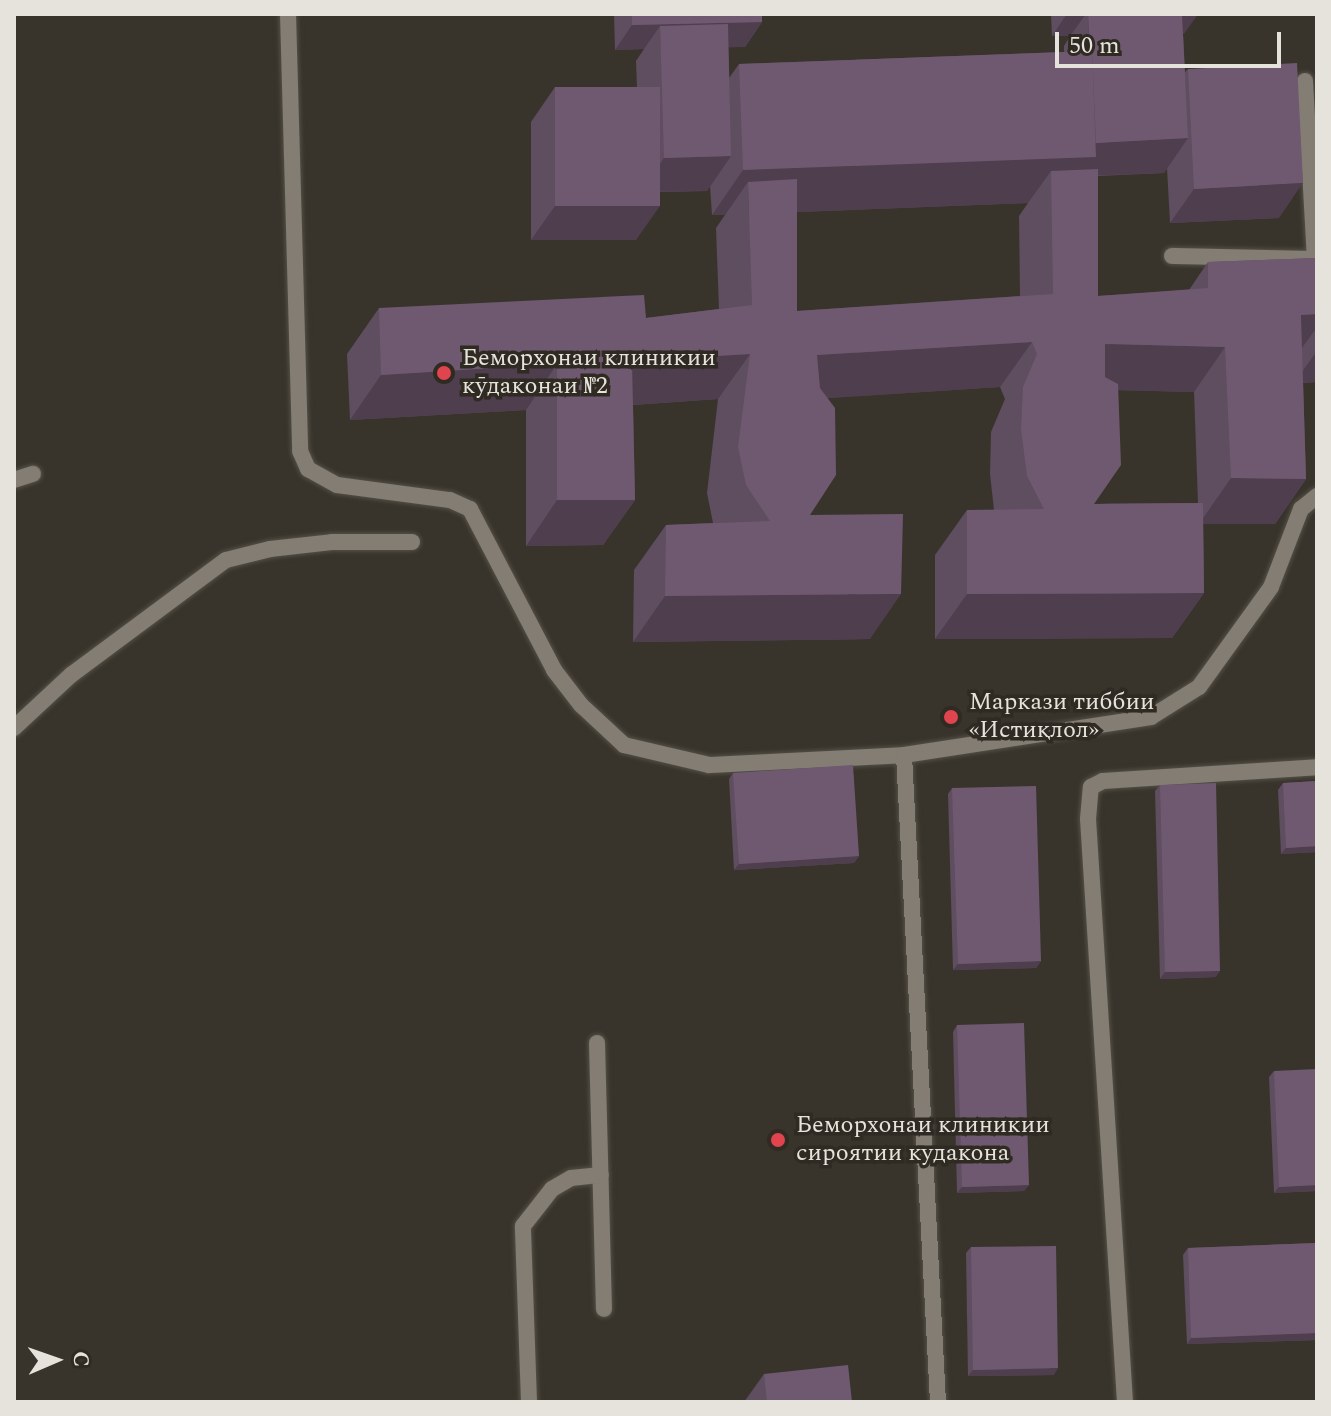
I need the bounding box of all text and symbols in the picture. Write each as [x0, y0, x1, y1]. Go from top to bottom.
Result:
scale bar [1059, 16, 1285, 66]
text: 50 m [1069, 28, 1120, 64]
place label: Беморхонаи клиникии кӯдаконаи №2 [462, 345, 716, 401]
marker: Беморхонаи клиникии кӯдаконаи №2 [433, 362, 455, 384]
place label: Маркази тиббии «Истиқлол» [969, 689, 1154, 745]
marker: Маркази тиббии «Истиқлол» [940, 706, 962, 728]
place label: Беморхонаи клиникии сироятии кудакона [796, 1112, 1050, 1168]
marker: Беморхонаи клиникии сироятии кудакона [767, 1129, 789, 1151]
north arrow [16, 1320, 96, 1400]
text: С [64, 1351, 97, 1368]

